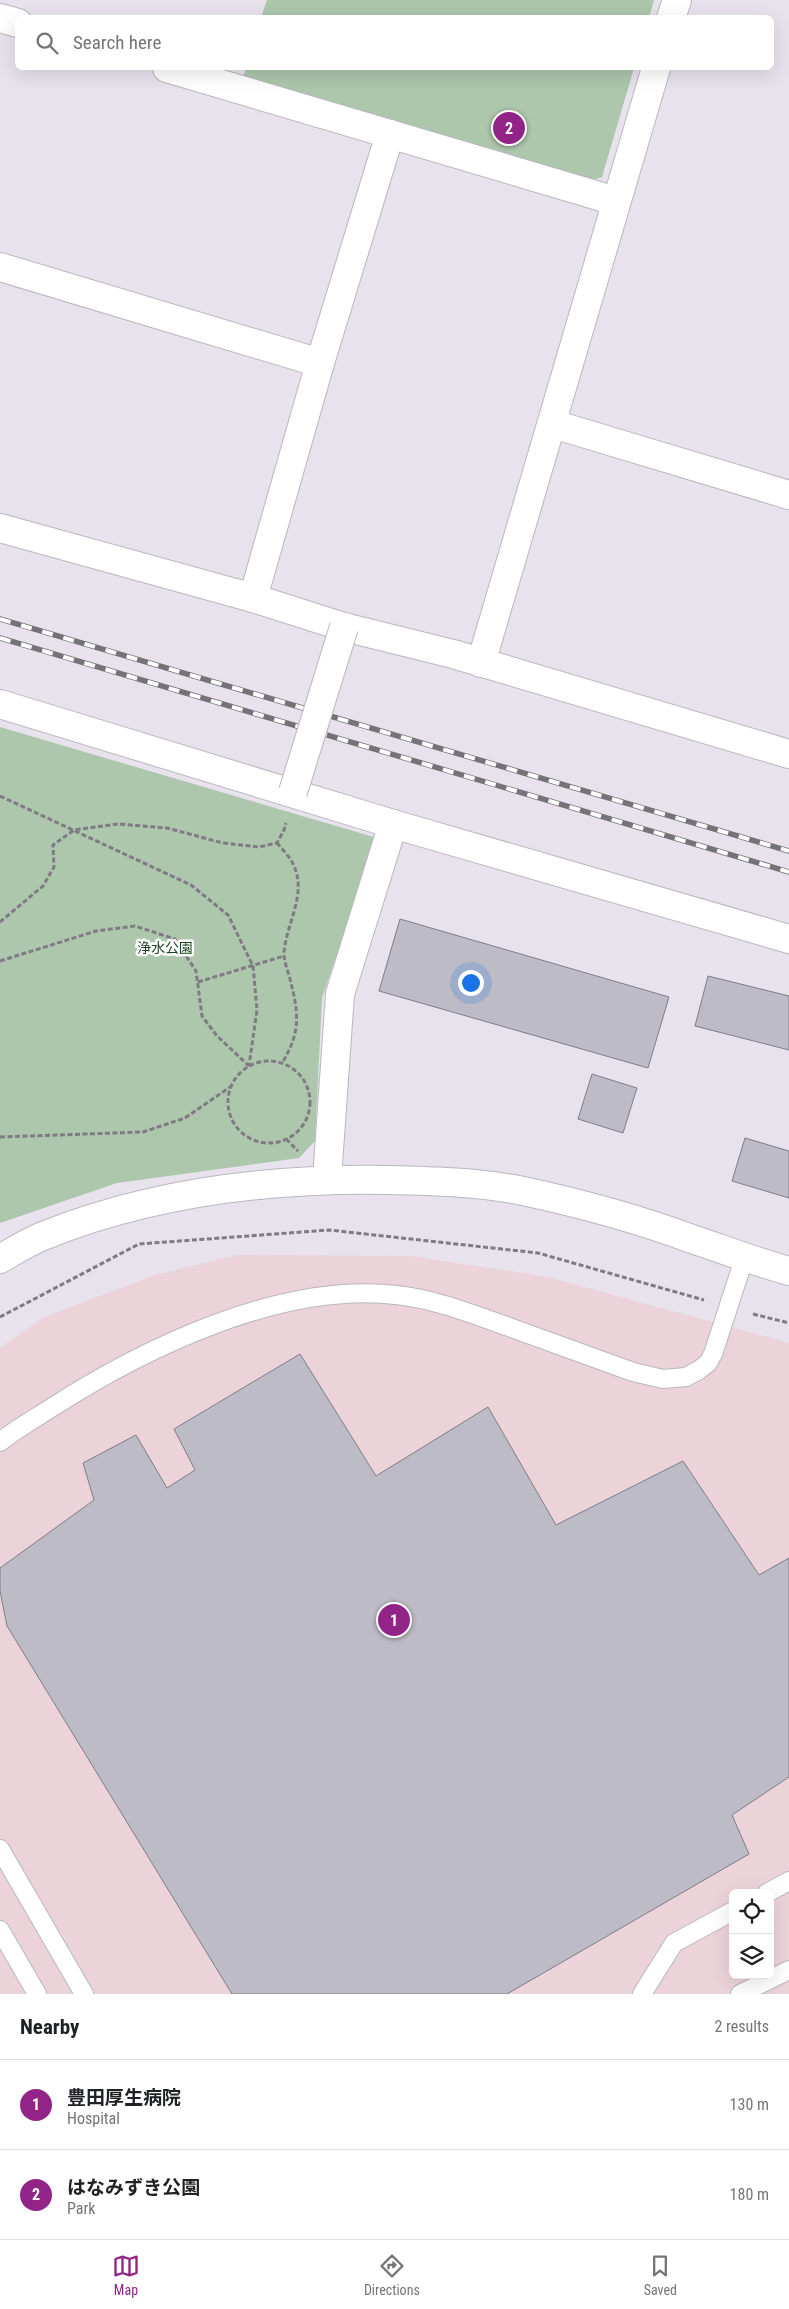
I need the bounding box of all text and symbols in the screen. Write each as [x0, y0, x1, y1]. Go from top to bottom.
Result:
search box [15, 15, 774, 70]
icon: search [33, 29, 61, 57]
text: Search here [73, 31, 161, 54]
pin: 2 [493, 109, 525, 147]
park label: 浄水公園 [137, 940, 193, 956]
your location [458, 970, 484, 996]
pin: 1 [378, 1601, 410, 1639]
map controls [729, 1889, 774, 1979]
button: locate [729, 1889, 774, 1934]
button: layers [729, 1934, 774, 1979]
text: Nearby [20, 2015, 79, 2039]
text: 2 results [714, 2017, 769, 2036]
text: 豊田厚生病院 [67, 2086, 181, 2109]
text: 1 [32, 2095, 40, 2114]
text: 130 m [730, 2095, 769, 2114]
text: Hospital [67, 2109, 120, 2128]
text: はなみずき公園 [67, 2176, 200, 2199]
text: 2 [32, 2185, 40, 2204]
text: 180 m [730, 2185, 769, 2204]
text: Park [67, 2199, 96, 2218]
tab: Map [112, 2252, 140, 2298]
tab: Directions [364, 2252, 420, 2298]
tab: Saved [644, 2252, 677, 2298]

